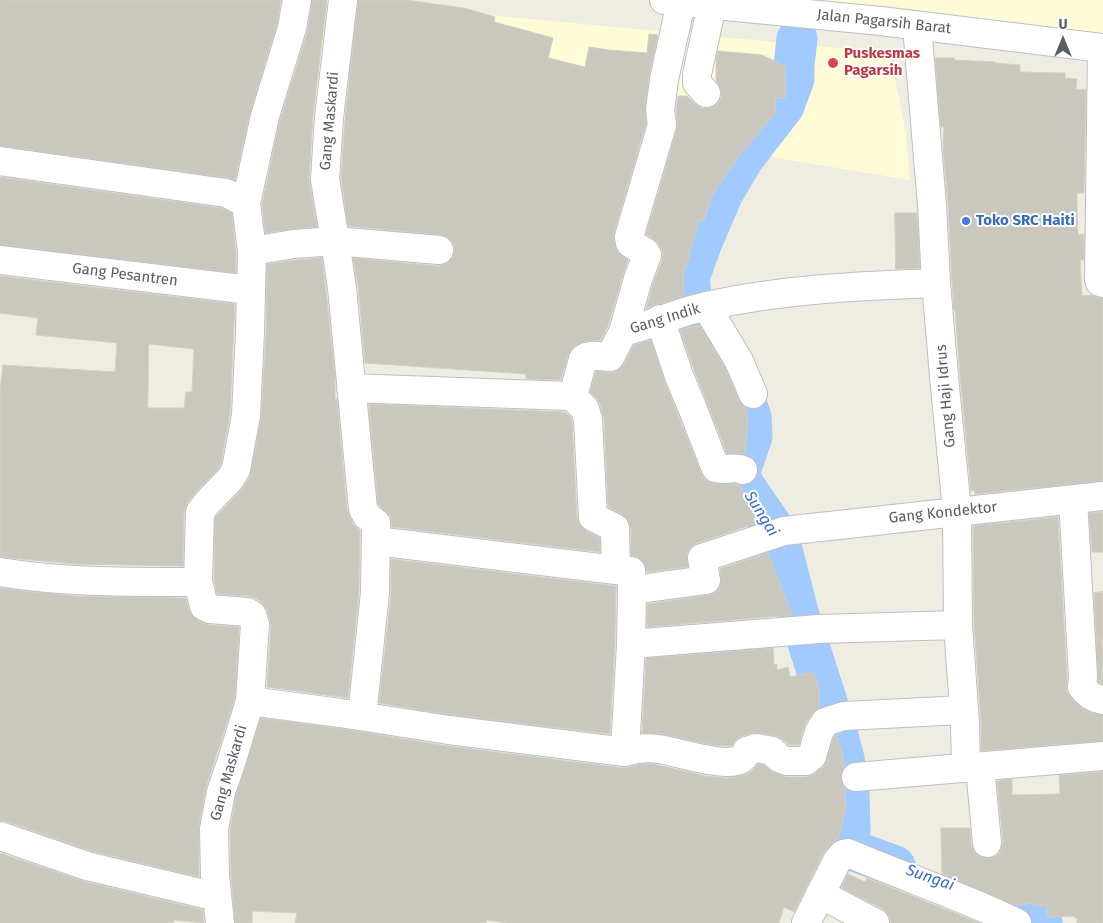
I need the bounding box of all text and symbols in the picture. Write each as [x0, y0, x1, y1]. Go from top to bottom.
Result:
street label: Jalan Pagarsih Barat [816, 6, 952, 38]
north arrow [1038, 15, 1088, 65]
text: U [1058, 16, 1068, 33]
place label: Puskesmas Pagarsih [844, 45, 920, 80]
marker: Puskesmas Pagarsih [826, 56, 840, 70]
street label: Gang Maskardi [317, 71, 343, 171]
place label: Toko SRC Haiti [976, 212, 1075, 230]
marker: Toko SRC Haiti [960, 215, 972, 227]
street label: Gang Pesantren [71, 260, 179, 290]
street label: Gang Indik [628, 300, 702, 338]
street label: Gang Haji Idrus [933, 344, 959, 448]
water label: Sungai [740, 488, 782, 540]
street label: Gang Kondektor [888, 498, 998, 528]
street label: Gang Maskardi [207, 723, 251, 823]
water label: Sungai [903, 861, 957, 895]

